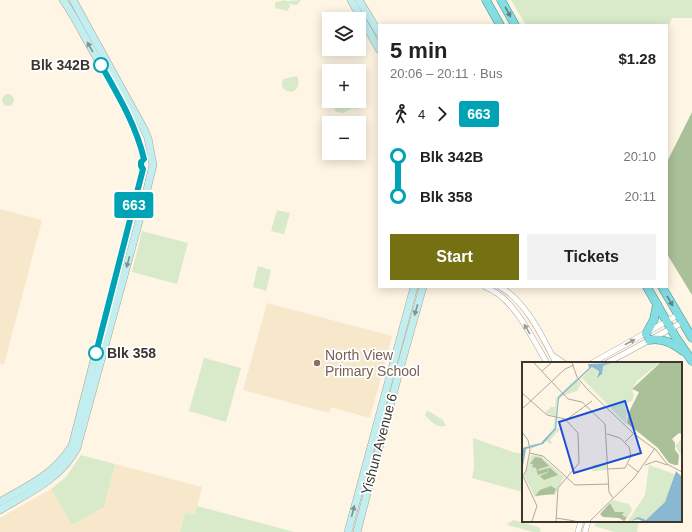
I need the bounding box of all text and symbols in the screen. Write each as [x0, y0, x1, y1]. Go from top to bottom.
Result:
one-way arrow [505, 7, 512, 18]
map controls [322, 12, 366, 160]
button: layers [322, 12, 366, 56]
text: 5 min [390, 38, 447, 63]
one-way arrow [87, 41, 94, 53]
text: $1.28 [618, 50, 656, 67]
place label: Blk 342B [31, 57, 90, 73]
marker: Blk 342B [93, 57, 109, 73]
button: + [322, 64, 366, 108]
text: 20:06 – 20:11 · Bus [390, 66, 503, 81]
icon: walk [390, 103, 412, 125]
icon: forward [431, 103, 453, 125]
text: 663 [467, 106, 491, 122]
text: 4 [418, 107, 425, 122]
button: − [322, 116, 366, 160]
text: Blk 342B [420, 148, 483, 165]
text: 20:10 [623, 149, 656, 164]
text: Blk 358 [420, 188, 473, 205]
text: 20:11 [624, 189, 656, 204]
line badge: 663 [111, 192, 157, 218]
text: 663 [122, 197, 146, 213]
button: Start [390, 234, 519, 280]
button: Tickets [527, 234, 656, 280]
one-way arrow [125, 256, 131, 268]
one-way arrow [667, 295, 674, 307]
one-way arrow [413, 304, 419, 316]
one-way arrow [523, 323, 530, 335]
one-way arrow [624, 339, 636, 345]
marker: Blk 358 [88, 345, 104, 361]
place label: Blk 358 [107, 345, 156, 361]
place label: North View Primary School [325, 347, 420, 379]
marker: North View Primary School [312, 358, 322, 368]
inset map [522, 362, 682, 522]
street label: Yishun Avenue 6 [358, 391, 400, 496]
one-way arrow [350, 505, 356, 517]

